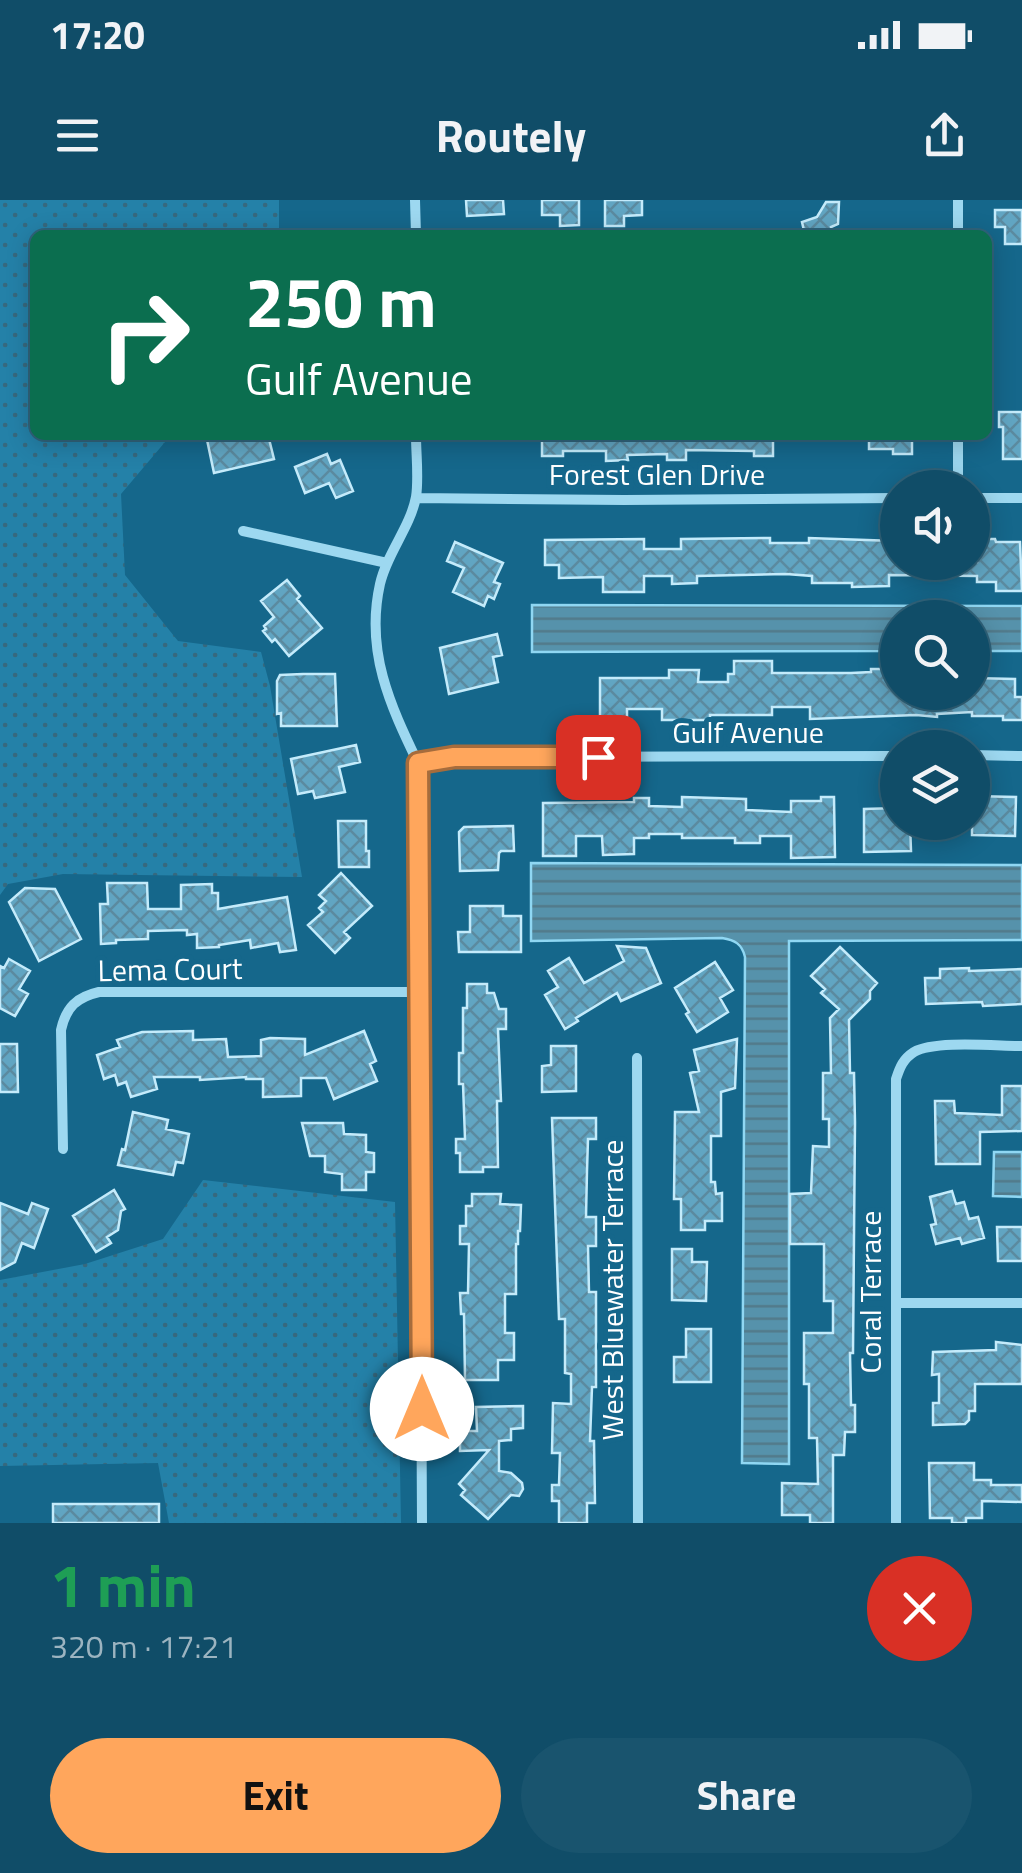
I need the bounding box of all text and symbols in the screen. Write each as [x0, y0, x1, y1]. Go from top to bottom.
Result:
text: 17:20 [50, 6, 145, 64]
text: Routely [436, 101, 586, 169]
icon: menu [50, 108, 105, 163]
icon: share [917, 108, 972, 163]
text: 250 m [245, 248, 437, 354]
icon: right [80, 270, 210, 400]
text: Gulf Avenue [245, 344, 473, 412]
street label: Forest Glen Drive [549, 451, 765, 497]
map controls [880, 470, 990, 840]
button: sound [880, 470, 990, 580]
button: search [880, 600, 990, 710]
street label: Gulf Avenue [672, 709, 824, 755]
pin [556, 715, 641, 800]
icon: arrive [571, 730, 626, 785]
button: layers [880, 730, 990, 840]
street label: Lema Court [97, 945, 243, 993]
street label: West Bluewater Terrace [589, 1140, 635, 1441]
street label: Coral Terrace [847, 1211, 893, 1373]
position arrow [370, 1357, 474, 1461]
text: 1 min [50, 1539, 196, 1630]
button: close [867, 1556, 972, 1661]
text: 320 m · 17:21 [50, 1622, 237, 1670]
button: Exit [50, 1738, 501, 1853]
button: Share [521, 1738, 972, 1853]

